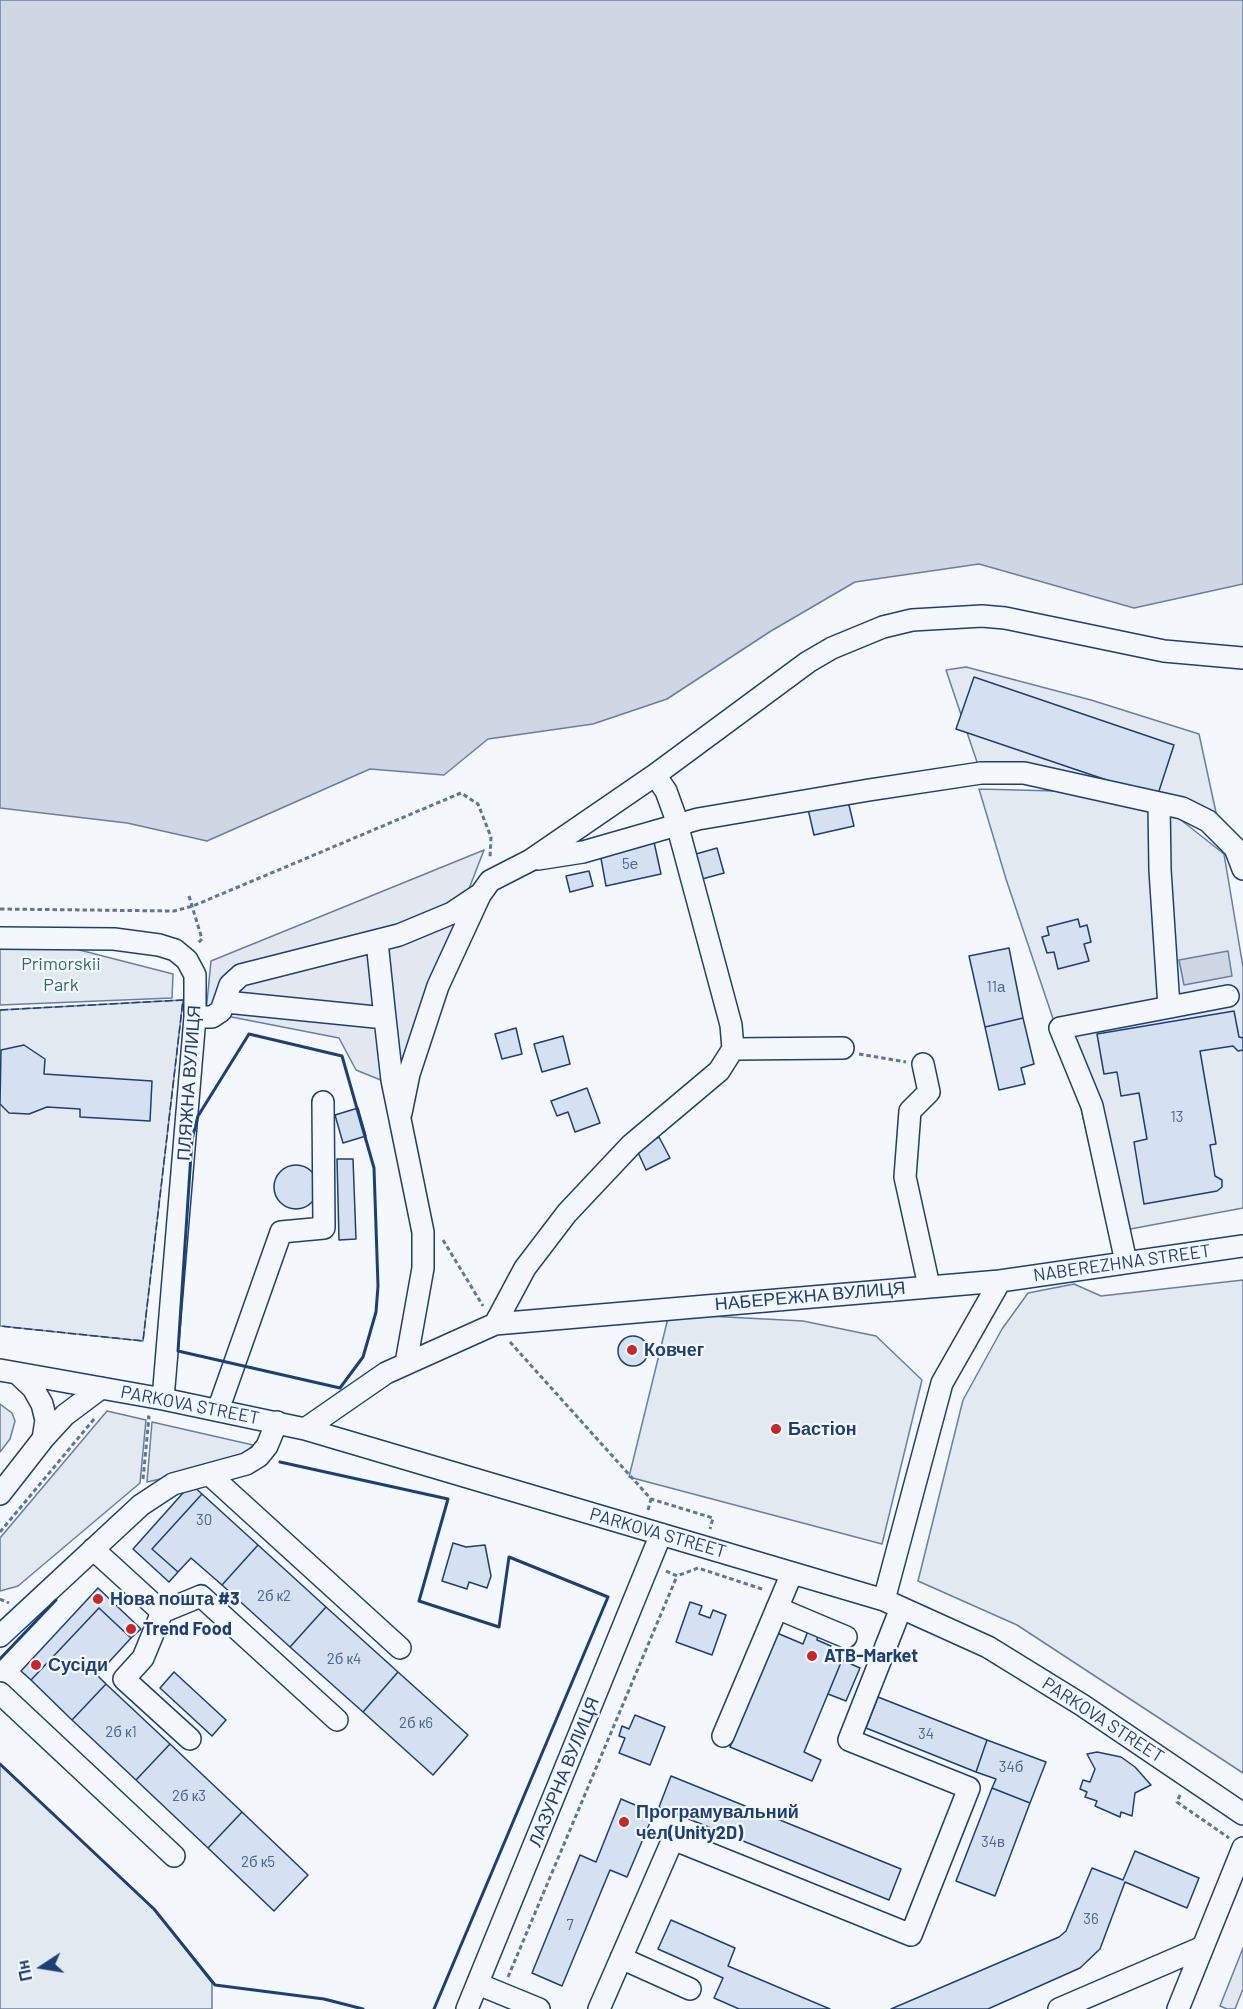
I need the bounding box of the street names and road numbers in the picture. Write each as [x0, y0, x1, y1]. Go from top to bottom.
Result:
street label: ПЛЯЖНА ВУЛИЦЯ [173, 1004, 205, 1162]
street label: NABEREZHNA STREET [1032, 1240, 1212, 1286]
street label: НАБЕРЕЖНА ВУЛИЦЯ [714, 1277, 906, 1315]
street label: PARKOVA STREET [119, 1381, 261, 1429]
street label: PARKOVA STREET [587, 1503, 729, 1563]
street label: PARKOVA STREET [1038, 1673, 1168, 1767]
street label: ЛАЗУРНА ВУЛИЦЯ [524, 1694, 604, 1850]

